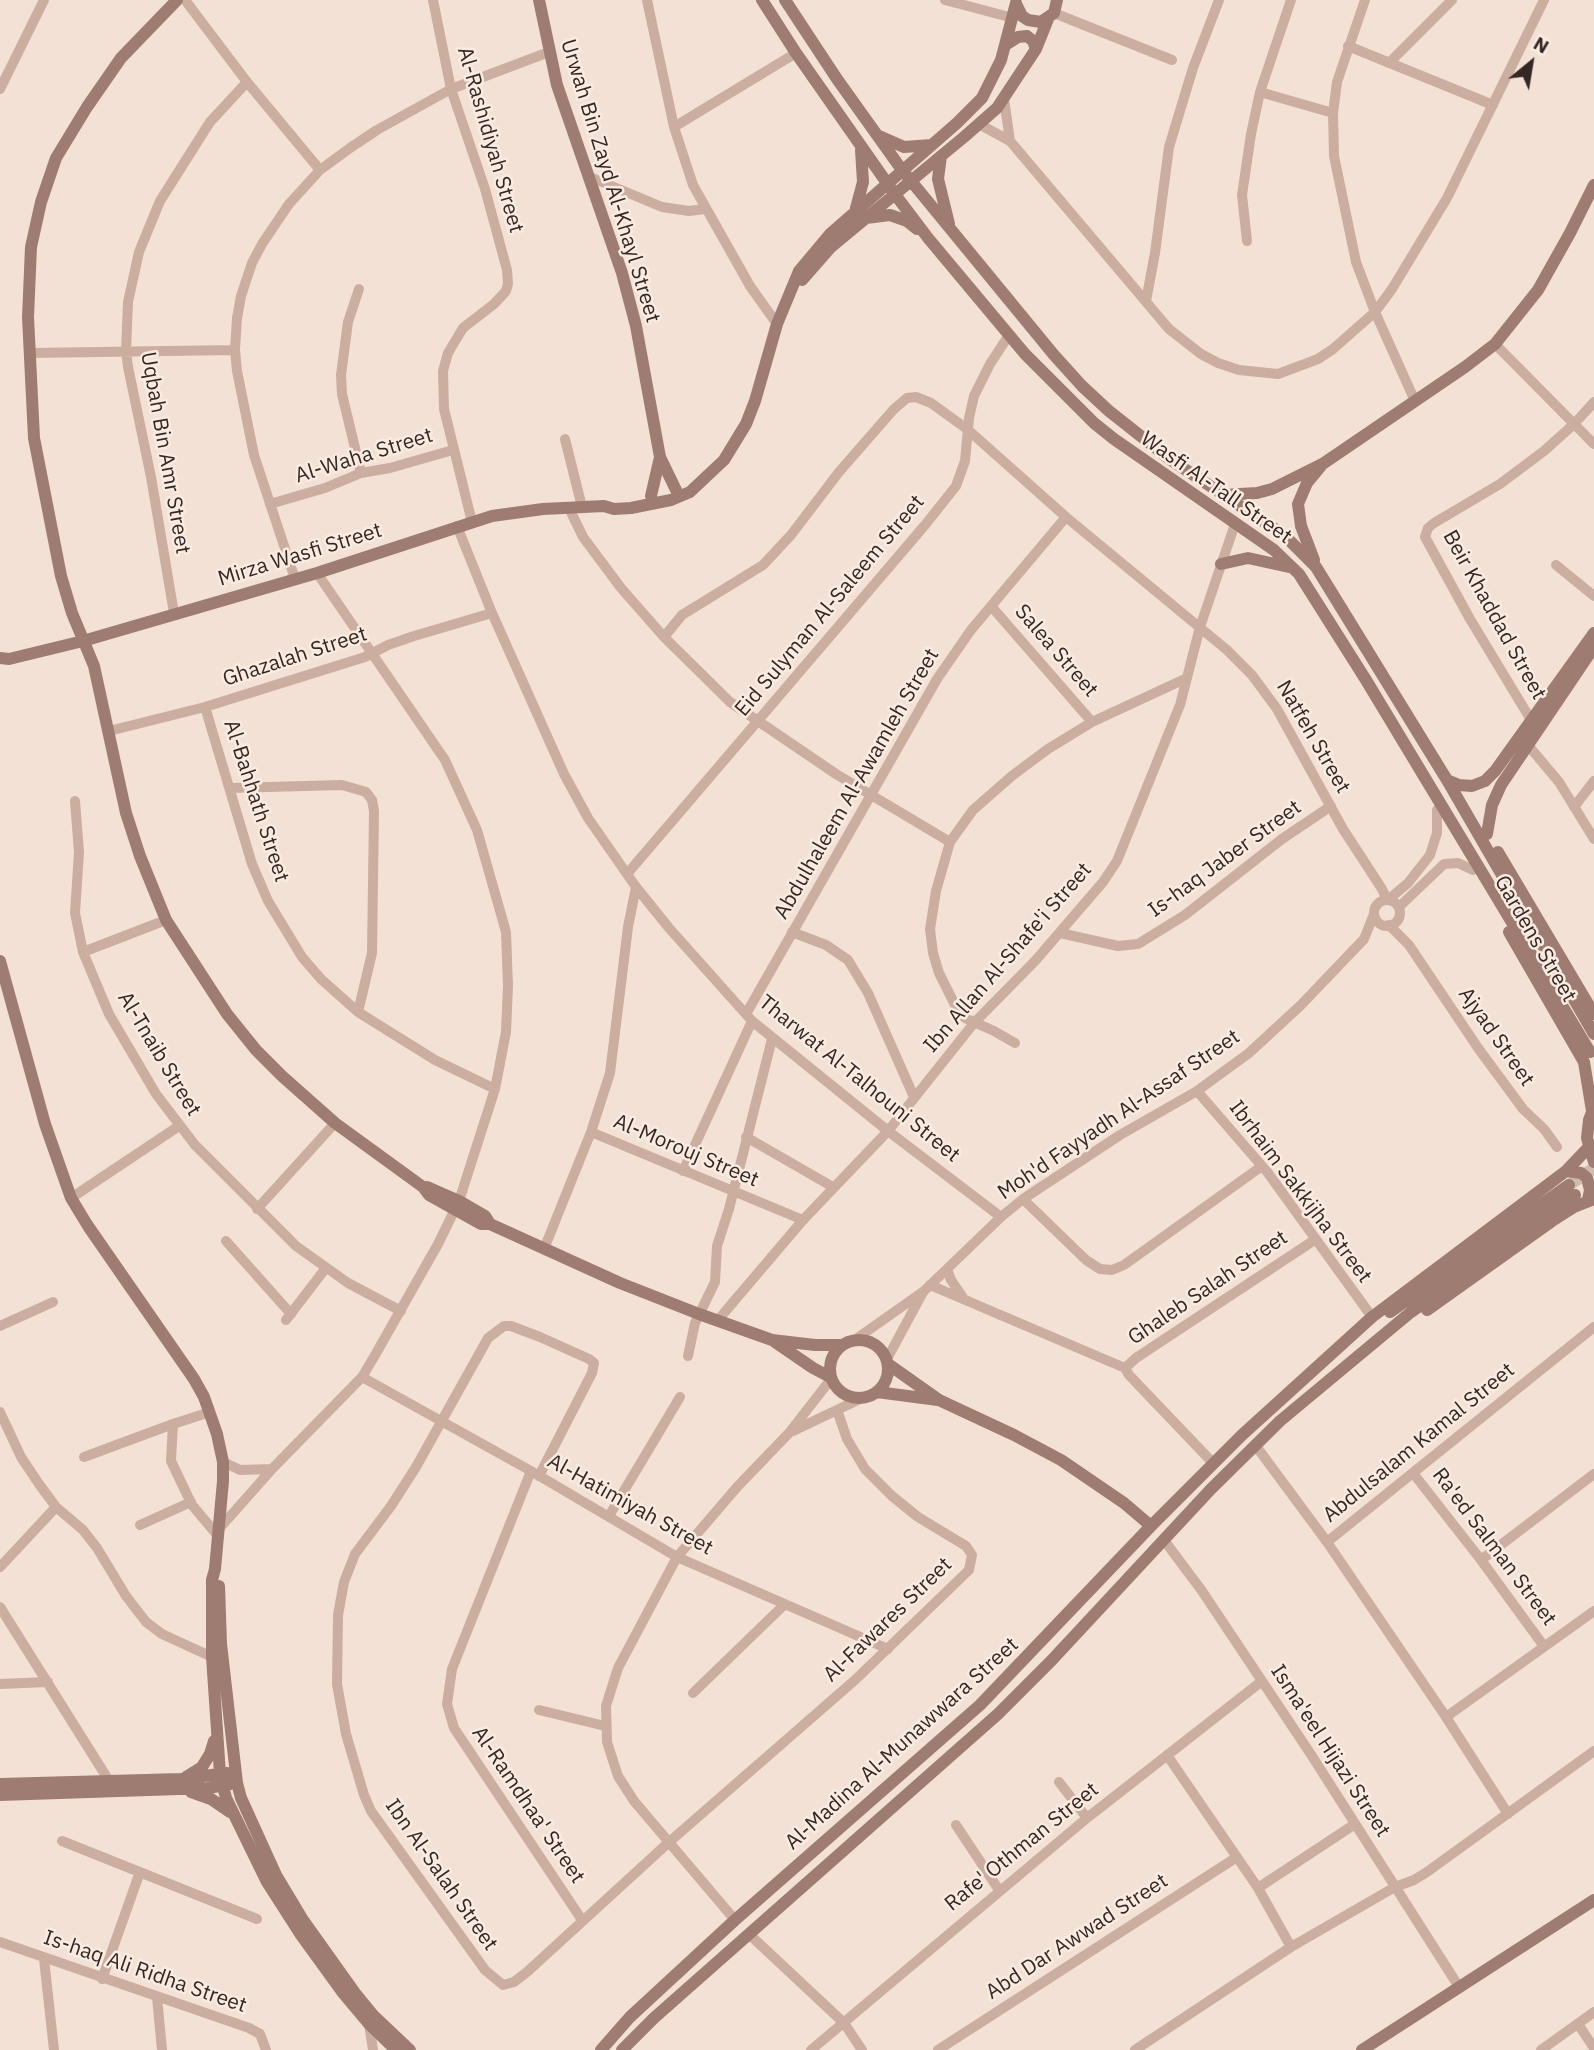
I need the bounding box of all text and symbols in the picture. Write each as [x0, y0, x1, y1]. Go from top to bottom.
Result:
north arrow [1496, 28, 1566, 98]
text: N [1530, 31, 1553, 59]
street label: Urwah Bin Zayd Al-Khayl Street [555, 36, 665, 326]
street label: Al-Rashidiyah Street [451, 44, 529, 236]
street label: Uqbah Bin Amr Street [135, 350, 195, 556]
street label: Al-Waha Street [292, 423, 436, 489]
street label: Wasfi Al-Tall Street [1136, 426, 1296, 550]
street label: Eid Sulyman Al-Saleem Street [730, 490, 930, 722]
street label: Mirza Wasfi Street [215, 518, 385, 592]
street label: Beir Khaddad Street [1437, 526, 1551, 704]
street label: Salea Street [1009, 600, 1103, 702]
street label: Ghazalah Street [220, 622, 370, 692]
street label: Abdulhaleem Al-Awamleh Street [769, 644, 945, 924]
street label: Natfeh Street [1271, 676, 1355, 798]
street label: Al-Bahhath Street [218, 717, 294, 885]
street label: Is-haq Jaber Street [1144, 795, 1306, 923]
street label: Ibn Allan Al-Shafe'i Street [919, 858, 1097, 1058]
street label: Gardens Street [1489, 871, 1581, 1007]
street label: Ajyad Street [1453, 983, 1539, 1091]
street label: Al-Tnaib Street [112, 987, 206, 1121]
street label: Tharwat Al-Talhouni Street [753, 990, 965, 1168]
street label: Moh'd Fayyadh Al-Assaf Street [993, 1024, 1245, 1206]
street label: Ibrhaim Sakkijha Street [1223, 1096, 1377, 1288]
street label: Al-Morouj Street [610, 1109, 762, 1193]
street label: Ghaleb Salah Street [1123, 1225, 1293, 1351]
street label: Abdulsalam Kamal Street [1318, 1358, 1520, 1528]
street label: Al-Hatimiyah Street [543, 1449, 717, 1561]
street label: Ra'ed Salman Street [1427, 1463, 1561, 1631]
street label: Al-Fawares Street [819, 1552, 957, 1688]
street label: Al-Madina Al-Munawwara Street [780, 1633, 1024, 1855]
street label: Isma'eel Hijazi Street [1265, 1660, 1395, 1842]
street label: Al-Ramdhaa' Street [466, 1722, 590, 1888]
street label: Rafe' Othman Street [940, 1777, 1104, 1917]
street label: Ibn Al-Salah Street [379, 1794, 503, 1956]
street label: Abd Dar Awwad Street [981, 1869, 1173, 2005]
street label: Is-haq Ali Ridha Street [40, 1925, 250, 2019]

